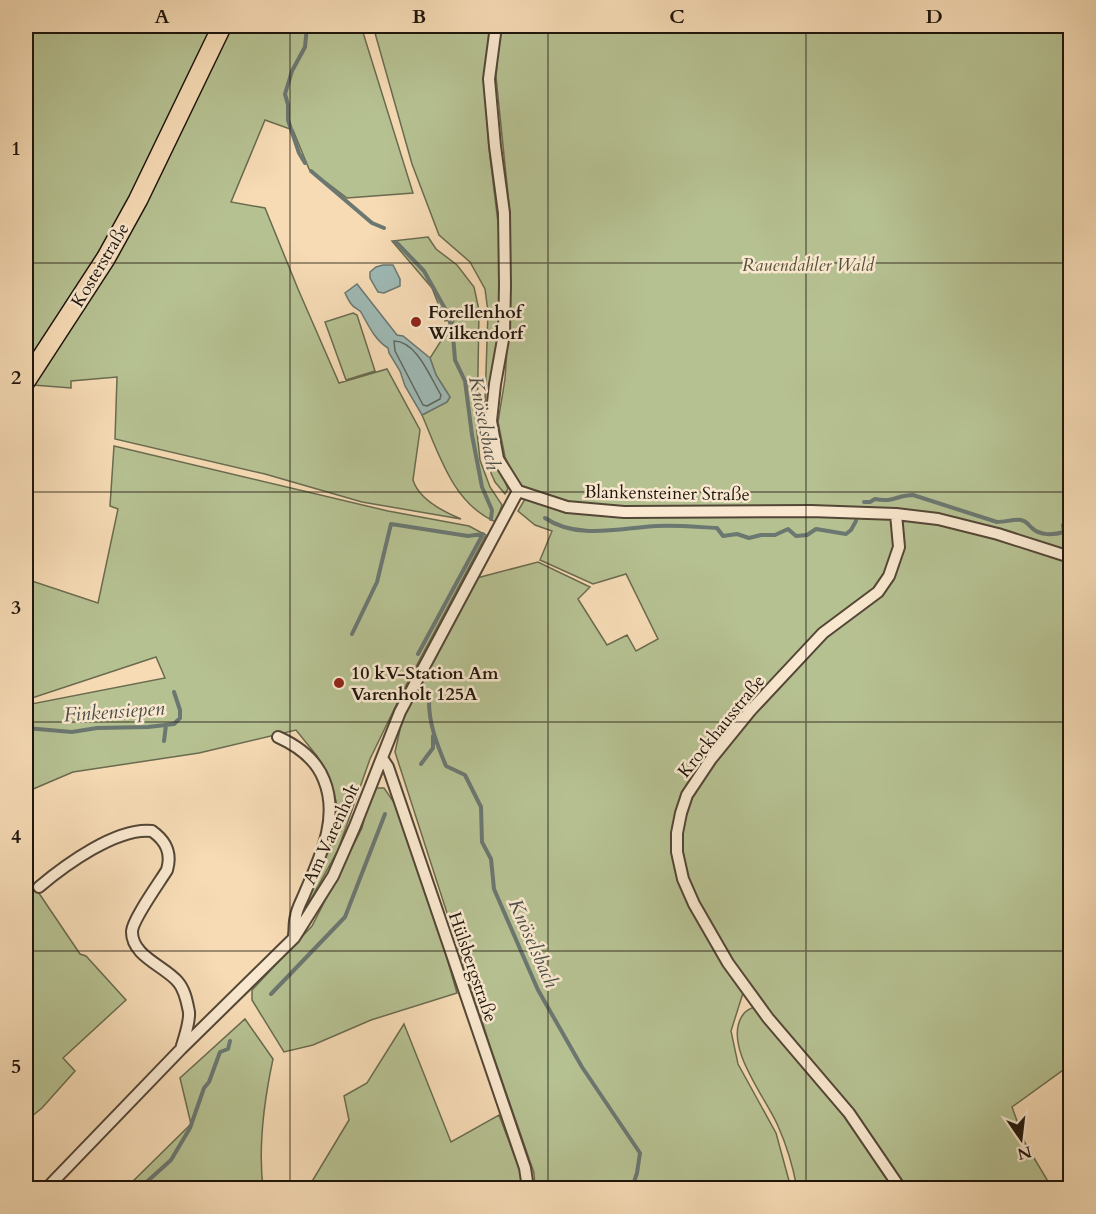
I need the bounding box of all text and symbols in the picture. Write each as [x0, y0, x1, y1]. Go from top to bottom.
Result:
text: A [154, 3, 170, 30]
text: B [412, 3, 426, 30]
text: C [669, 3, 685, 30]
text: D [925, 3, 943, 30]
text: 1 [11, 135, 21, 162]
street label: Kosterstraße [65, 218, 135, 312]
park label: Rauendahler Wald [742, 253, 875, 278]
place label: Forellenhof Wilkendorf [427, 300, 526, 346]
marker: Forellenhof Wilkendorf [409, 315, 423, 329]
text: 2 [11, 364, 21, 391]
water label: Knöselsbach [462, 374, 507, 473]
street label: Blankensteiner Straße [584, 480, 750, 507]
text: 3 [11, 594, 21, 621]
place label: 10 kV-Station Am Varenholt 125A [351, 661, 499, 707]
street label: Krockhausstraße [672, 669, 771, 783]
marker: 10 kV-Station Am Varenholt 125A [332, 676, 346, 690]
water label: Finkensiepen [63, 694, 166, 728]
street label: Am Varenholt [297, 779, 366, 889]
text: 4 [11, 823, 21, 850]
water label: Knöselsbach [502, 894, 565, 992]
street label: Hülsbergstraße [442, 909, 503, 1026]
text: 5 [11, 1053, 21, 1080]
north arrow [991, 1109, 1051, 1169]
text: N [1015, 1140, 1034, 1165]

